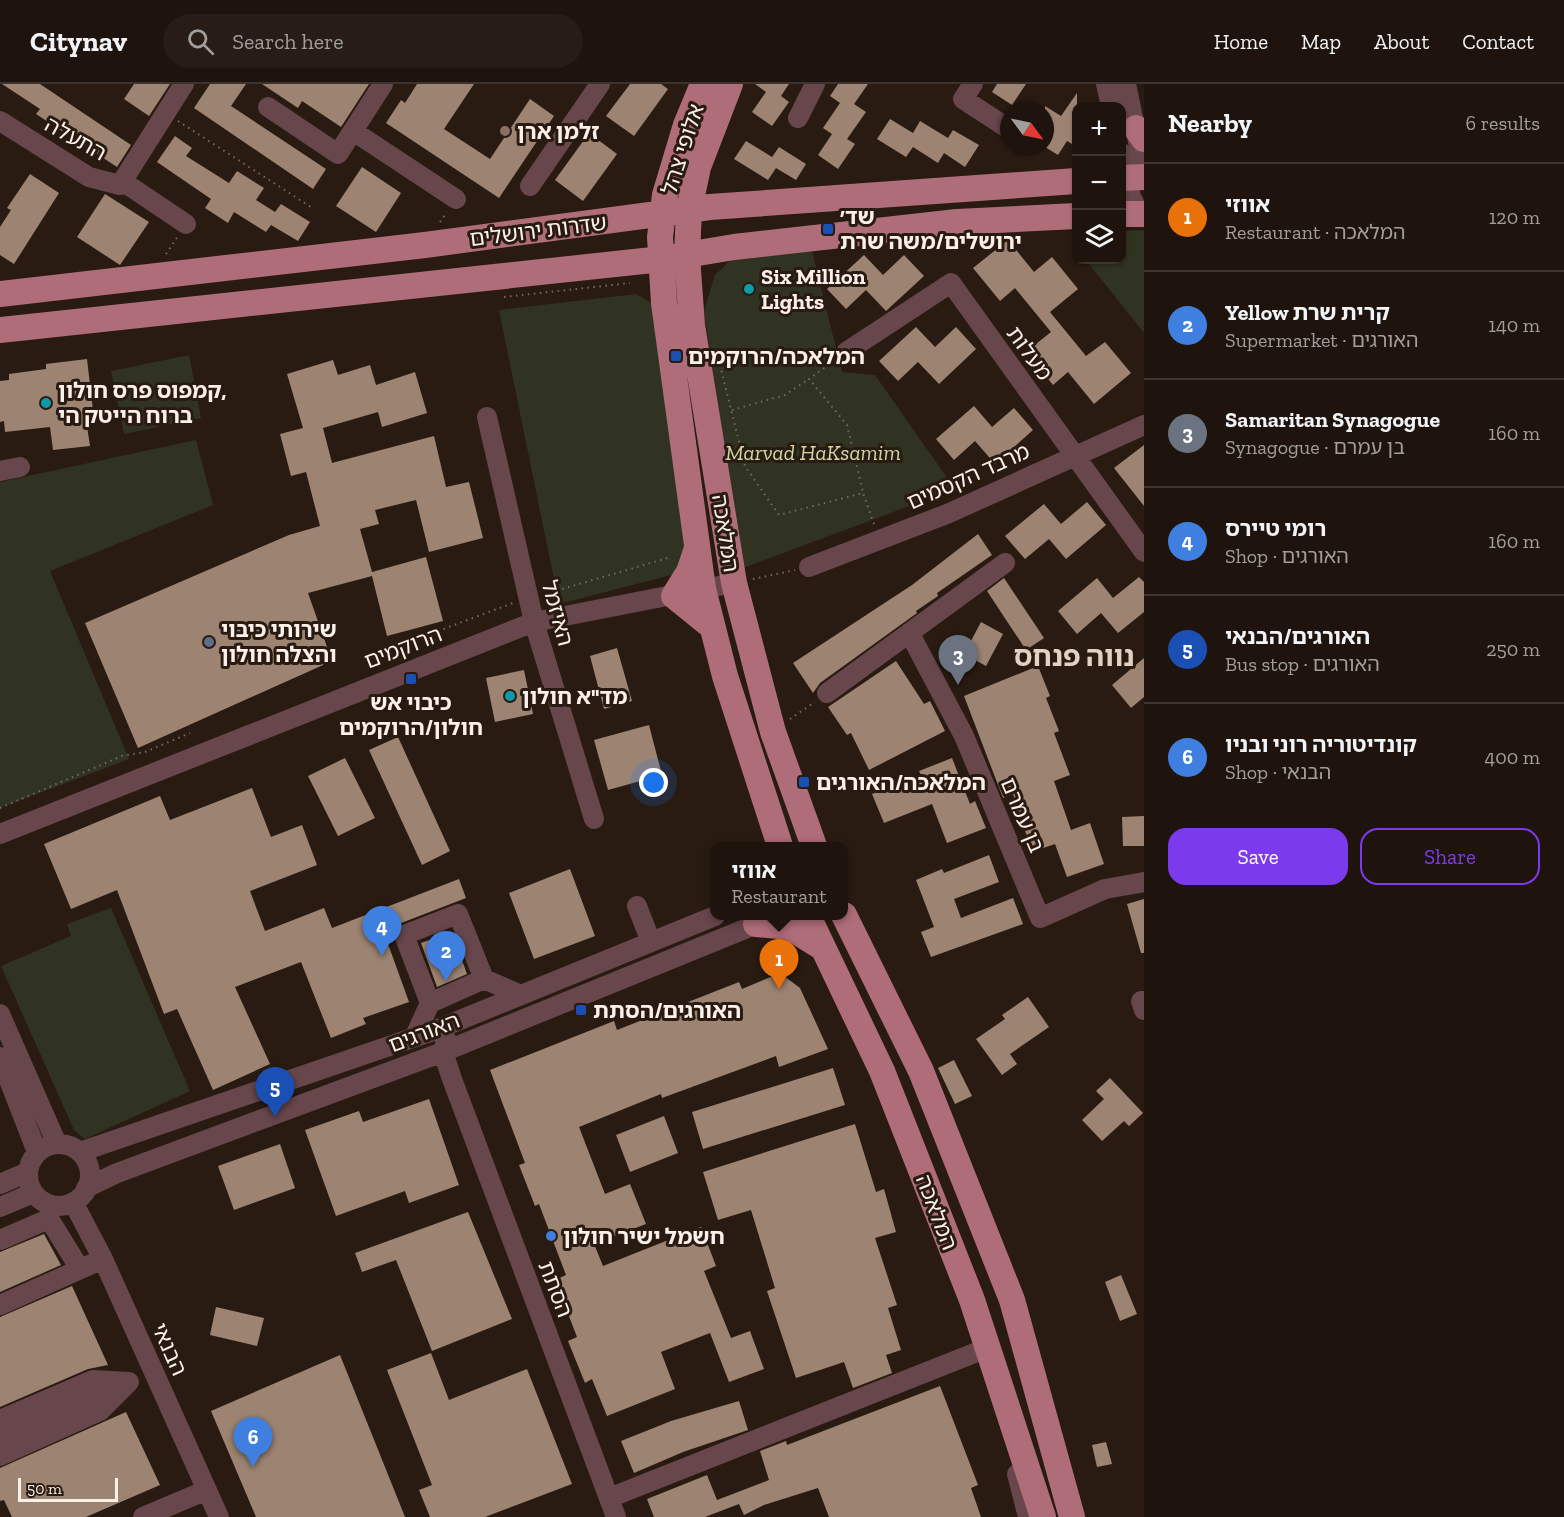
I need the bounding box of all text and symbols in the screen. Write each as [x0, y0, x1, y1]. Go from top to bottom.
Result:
search box [163, 14, 583, 68]
text: Citynav [30, 25, 127, 58]
icon: search [184, 25, 217, 58]
text: Search here [232, 28, 344, 55]
text: Home [1214, 29, 1268, 54]
text: Map [1301, 29, 1341, 54]
text: About [1374, 29, 1429, 54]
text: Contact [1462, 29, 1534, 54]
street label: אלופי צהל [655, 100, 710, 198]
north arrow [1000, 102, 1054, 156]
map controls [1072, 102, 1126, 264]
button: + [1072, 102, 1126, 156]
text: Nearby [1168, 107, 1252, 139]
street label: התעלה [40, 111, 111, 166]
text: 6 results [1466, 111, 1540, 135]
place label: זלמן ארן [517, 118, 599, 145]
marker: זלמן ארן [498, 124, 512, 138]
button: − [1072, 156, 1126, 210]
text: אווזי [1225, 191, 1270, 218]
place label: שד׳ ירושלים/משה שרת [840, 203, 1022, 255]
text: 1 [1183, 205, 1192, 229]
text: 120 m [1489, 205, 1540, 229]
street label: שדרות ירושלים [468, 209, 608, 252]
button: layers [1072, 210, 1126, 264]
text: Restaurant · המלאכה [1225, 220, 1406, 244]
marker: שד׳ ירושלים/משה שרת [821, 222, 835, 236]
place label: Six Million Lights [761, 263, 866, 315]
marker: Six Million Lights [742, 282, 756, 296]
text: Yellow קרית שרת [1225, 299, 1390, 326]
text: 2 [1182, 313, 1193, 337]
text: 140 m [1488, 313, 1540, 337]
street label: מעלות [1001, 321, 1058, 386]
text: Supermarket · האורגים [1225, 328, 1418, 352]
place label: המלאכה/הרוקמים [688, 343, 865, 370]
marker: המלאכה/הרוקמים [669, 349, 683, 363]
place label: קמפוס פרס חולון, ברוח הייטק הי [58, 377, 227, 429]
marker: קמפוס פרס חולון, ברוח הייטק הי [39, 396, 53, 410]
text: Samaritan Synagogue [1225, 406, 1440, 433]
text: 3 [1182, 421, 1193, 445]
text: 160 m [1488, 421, 1540, 445]
text: Synagogue · בן עמרם [1225, 435, 1405, 459]
street label: מרבד הקסמים [903, 437, 1034, 516]
park label: Marvad HaKsamim [725, 439, 901, 466]
street label: המלאכה [706, 492, 745, 574]
text: רומי טיירס [1225, 515, 1326, 542]
text: 4 [1182, 529, 1193, 553]
text: 160 m [1488, 529, 1540, 553]
text: Shop · האורגים [1225, 544, 1349, 568]
street label: האיזמל [536, 577, 579, 649]
place label: שירותי כיבוי והצלה חולון [221, 616, 337, 668]
street label: הרוקמים [360, 620, 446, 675]
text: האורגים/הבנאי [1225, 623, 1370, 650]
marker: שירותי כיבוי והצלה חולון [202, 635, 216, 649]
pin: 3 [938, 636, 978, 685]
text: 5 [1182, 637, 1193, 661]
text: 250 m [1486, 637, 1540, 661]
district label: נווה פנחס [1013, 640, 1135, 673]
text: Bus stop · האורגים [1225, 652, 1380, 676]
marker: כיבוי אש חולון/הרוקמים [404, 672, 418, 686]
place label: מד"א חולון [522, 683, 628, 710]
place label: כיבוי אש חולון/הרוקמים [339, 689, 483, 741]
marker: מד"א חולון [503, 689, 517, 703]
text: קונדיטוריה רוני ובניו [1225, 731, 1417, 758]
text: 6 [1182, 745, 1193, 769]
text: 400 m [1484, 745, 1540, 769]
text: Shop · הבנאי [1225, 760, 1331, 784]
your location [639, 768, 668, 797]
place label: המלאכה/האורגים [816, 769, 986, 796]
street label: בן עמרם [995, 774, 1050, 857]
marker: המלאכה/האורגים [797, 775, 811, 789]
button: Save [1168, 828, 1348, 885]
button: Share [1360, 828, 1540, 885]
popup [710, 842, 848, 920]
text: אווזי [731, 857, 776, 884]
text: Restaurant [731, 884, 827, 908]
pin: 4 [362, 906, 401, 956]
pin: 2 [426, 932, 466, 981]
pin: 1 [760, 940, 798, 989]
place label: האורגים/הסתת [593, 997, 741, 1024]
marker: האורגים/הסתת [574, 1003, 588, 1017]
street label: האורגים [385, 1007, 464, 1058]
pin: 5 [256, 1068, 294, 1117]
street label: המלאכה [910, 1171, 963, 1254]
place label: חשמל ישיר חולון [563, 1223, 725, 1250]
marker: חשמל ישיר חולון [544, 1229, 558, 1243]
street label: הסתת [533, 1257, 579, 1321]
street label: הבנאי [146, 1319, 193, 1380]
pin: 6 [234, 1418, 272, 1467]
scale bar [18, 1475, 118, 1502]
text: 50 m [27, 1479, 62, 1498]

